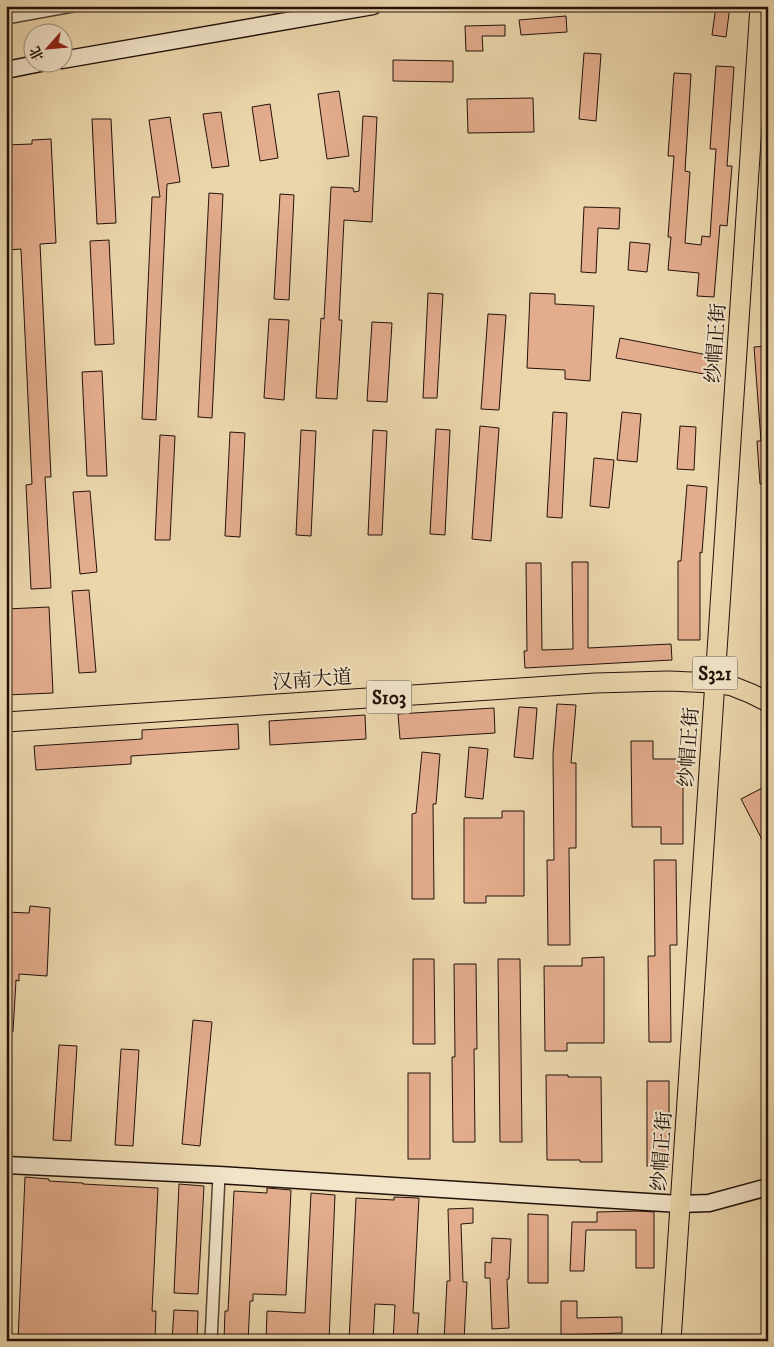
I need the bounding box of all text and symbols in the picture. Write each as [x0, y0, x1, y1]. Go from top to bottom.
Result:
north arrow [22, 22, 72, 72]
text: 北 [26, 43, 49, 64]
street label: 纱帽正街 [701, 302, 732, 384]
road number: S321 [692, 656, 738, 690]
street label: 汉南大道 [271, 665, 353, 696]
road number: S103 [366, 680, 412, 714]
street label: 纱帽正街 [674, 706, 705, 788]
street label: 纱帽正街 [647, 1110, 678, 1192]

